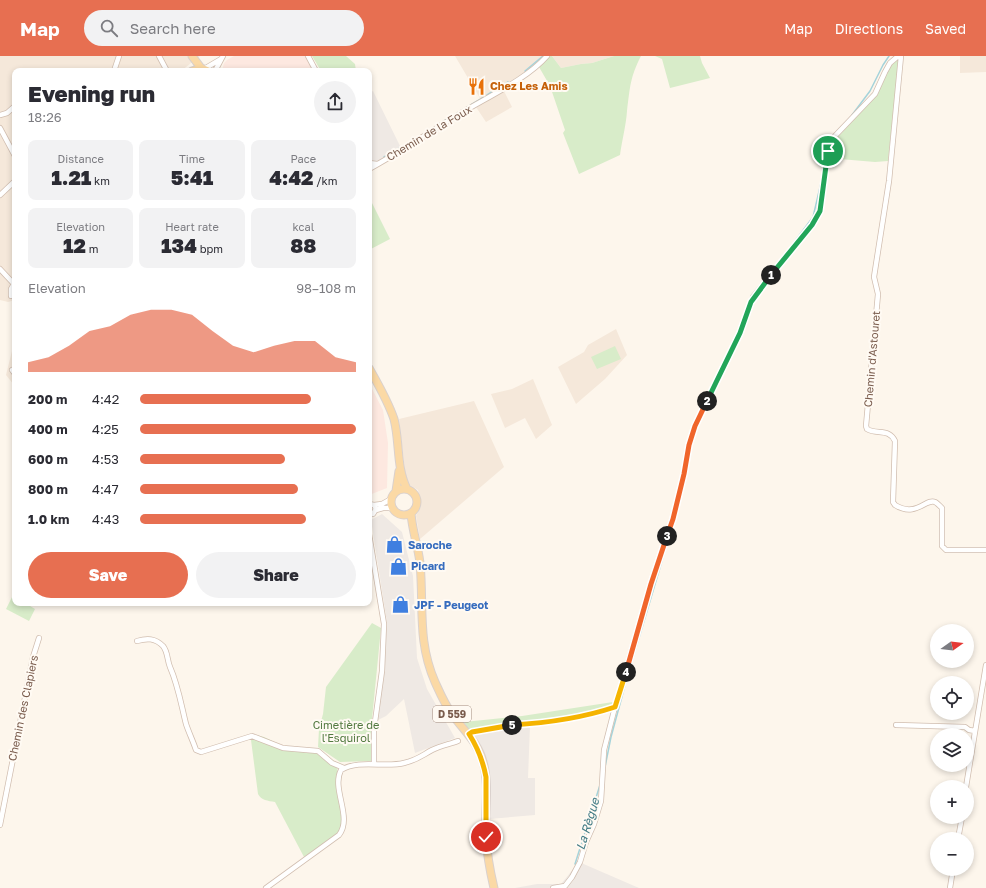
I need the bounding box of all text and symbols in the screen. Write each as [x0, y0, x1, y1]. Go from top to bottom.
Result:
search box [84, 10, 364, 46]
text: Map [20, 17, 60, 40]
icon: search [98, 17, 120, 39]
text: Search here [130, 19, 216, 37]
text: Map [784, 20, 813, 37]
text: Directions [835, 20, 903, 37]
text: Saved [925, 20, 966, 37]
restaurant icon: Chez Les Amis [467, 76, 487, 96]
place label: Chez Les Amis [490, 79, 568, 92]
text: Evening run [28, 80, 155, 107]
button: share [314, 81, 356, 123]
street label: Chemin de la Foux [384, 102, 474, 163]
text: 18:26 [28, 109, 62, 125]
pin [811, 134, 845, 168]
icon: arrive [817, 140, 839, 162]
text: Distance [58, 152, 104, 165]
text: Time [179, 152, 205, 165]
text: Pace [290, 152, 316, 165]
text: 1.21 [51, 165, 91, 189]
text: 5:41 [171, 165, 213, 189]
text: 4:42 [269, 165, 314, 189]
text: km [91, 174, 110, 187]
text: /km [314, 174, 338, 187]
text: Elevation [56, 220, 105, 233]
text: Heart rate [165, 220, 219, 233]
text: kcal [292, 220, 314, 233]
text: 12 [63, 233, 86, 257]
text: 134 [161, 233, 197, 257]
text: 88 [290, 233, 316, 257]
text: m [86, 242, 98, 255]
text: bpm [197, 242, 223, 255]
pin: 1 [761, 265, 781, 285]
text: 1 [768, 268, 774, 281]
text: Elevation [28, 280, 86, 296]
text: 98–108 m [296, 280, 356, 296]
street label: Chemin d'Astouret [861, 310, 882, 408]
text: 200 m [28, 391, 67, 407]
text: 4:42 [92, 391, 119, 407]
pin: 2 [697, 391, 717, 411]
text: 2 [704, 394, 710, 407]
text: 400 m [28, 421, 68, 437]
text: 4:25 [92, 421, 119, 437]
text: 600 m [28, 451, 68, 467]
text: 4:53 [92, 451, 119, 467]
text: 800 m [28, 481, 68, 497]
text: 4:47 [92, 481, 119, 497]
text: 1.0 km [28, 511, 69, 527]
text: 4:43 [92, 511, 119, 527]
pin: 3 [657, 526, 677, 546]
text: 3 [664, 529, 670, 542]
shop icon: Saroche [385, 535, 405, 555]
place label: Saroche [408, 538, 452, 551]
button: Save [28, 552, 188, 598]
button: Share [196, 552, 356, 598]
shop icon: Picard [388, 556, 408, 576]
place label: Picard [411, 559, 445, 572]
shop icon: JPF - Peugeot [391, 595, 411, 615]
place label: JPF - Peugeot [414, 598, 489, 611]
north arrow [930, 624, 974, 668]
map controls [930, 624, 974, 876]
street label: Chemin des Clapiers [5, 654, 40, 762]
pin: 4 [616, 662, 636, 682]
text: 4 [623, 665, 629, 678]
button: locate [930, 676, 974, 720]
road number: D 559 [433, 706, 471, 722]
pin: 5 [502, 715, 522, 735]
park label: Cimetière de l'Esquirol [313, 718, 379, 744]
text: 5 [509, 718, 515, 731]
button: layers [930, 728, 974, 772]
button: + [930, 780, 974, 824]
water label: La Règue [573, 795, 603, 852]
pin [469, 820, 503, 854]
icon: check [475, 826, 497, 848]
button: − [930, 832, 974, 876]

